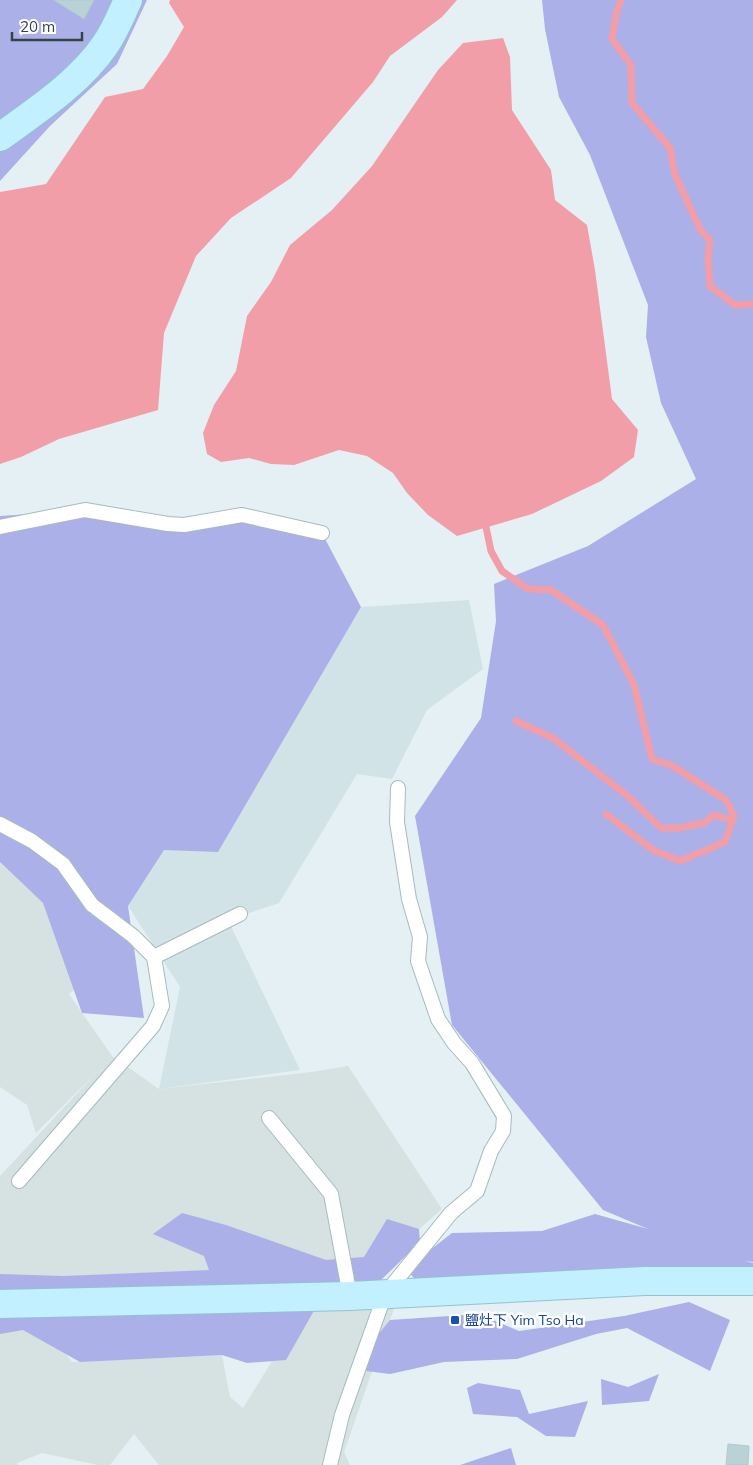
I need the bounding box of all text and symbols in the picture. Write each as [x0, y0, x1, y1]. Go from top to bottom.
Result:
scale bar [12, 10, 82, 42]
text: 20 m [20, 17, 55, 36]
place label: 鹽灶下 Yim Tso Ha [465, 1311, 584, 1329]
marker: 鹽灶下 Yim Tso Ha [449, 1314, 461, 1326]

